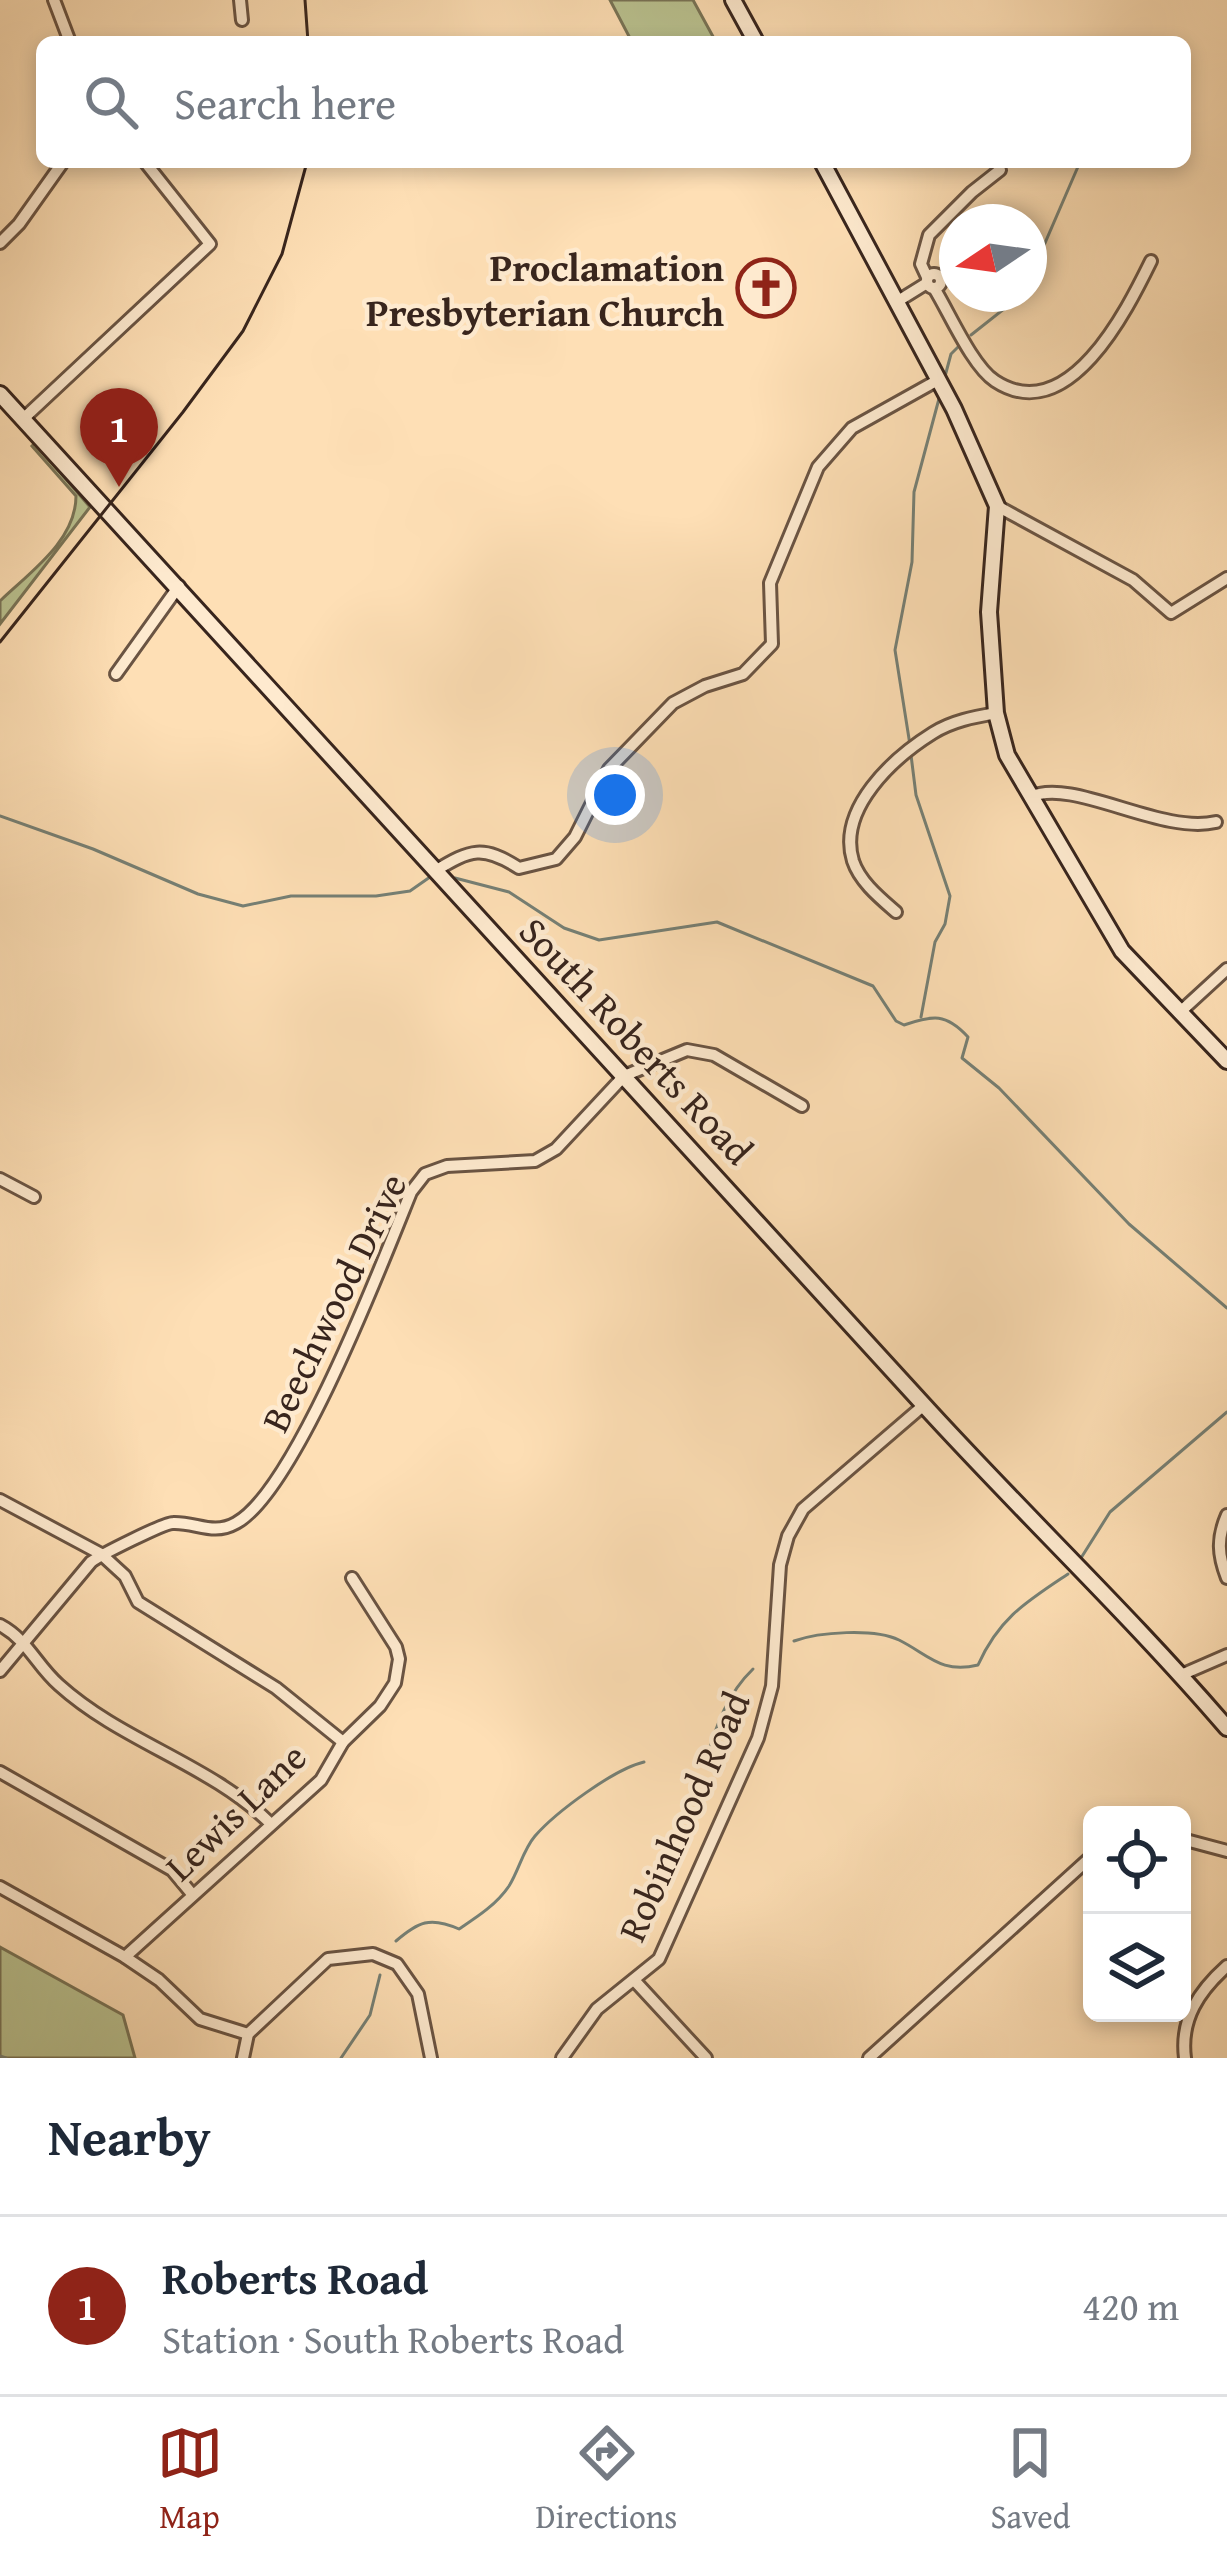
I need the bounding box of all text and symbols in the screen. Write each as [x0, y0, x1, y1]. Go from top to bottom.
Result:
search box [36, 36, 1191, 168]
icon: search [78, 69, 144, 135]
text: Search here [174, 70, 396, 135]
north arrow [939, 204, 1047, 312]
place label: Proclamation Presbyterian Church [366, 238, 724, 340]
church icon: Proclamation Presbyterian Church [735, 257, 797, 319]
pin: 1 [80, 388, 158, 487]
your location [585, 765, 645, 825]
street label: South Roberts Road [507, 903, 767, 1177]
street label: Beechwood Drive [246, 1163, 420, 1441]
street label: Robinhood Road [602, 1682, 764, 1950]
street label: Lewis Lane [151, 1729, 319, 1893]
map controls [1083, 1806, 1191, 2022]
button: locate [1083, 1806, 1191, 1914]
button: layers [1083, 1914, 1191, 2022]
text: Nearby [48, 2099, 211, 2174]
text: Roberts Road [162, 2245, 428, 2310]
text: 1 [77, 2277, 97, 2334]
text: 420 m [1082, 2277, 1179, 2334]
text: Station · South Roberts Road [162, 2310, 624, 2367]
tab: Map [157, 2420, 223, 2540]
tab: Directions [536, 2420, 677, 2540]
tab: Saved [991, 2420, 1070, 2540]

